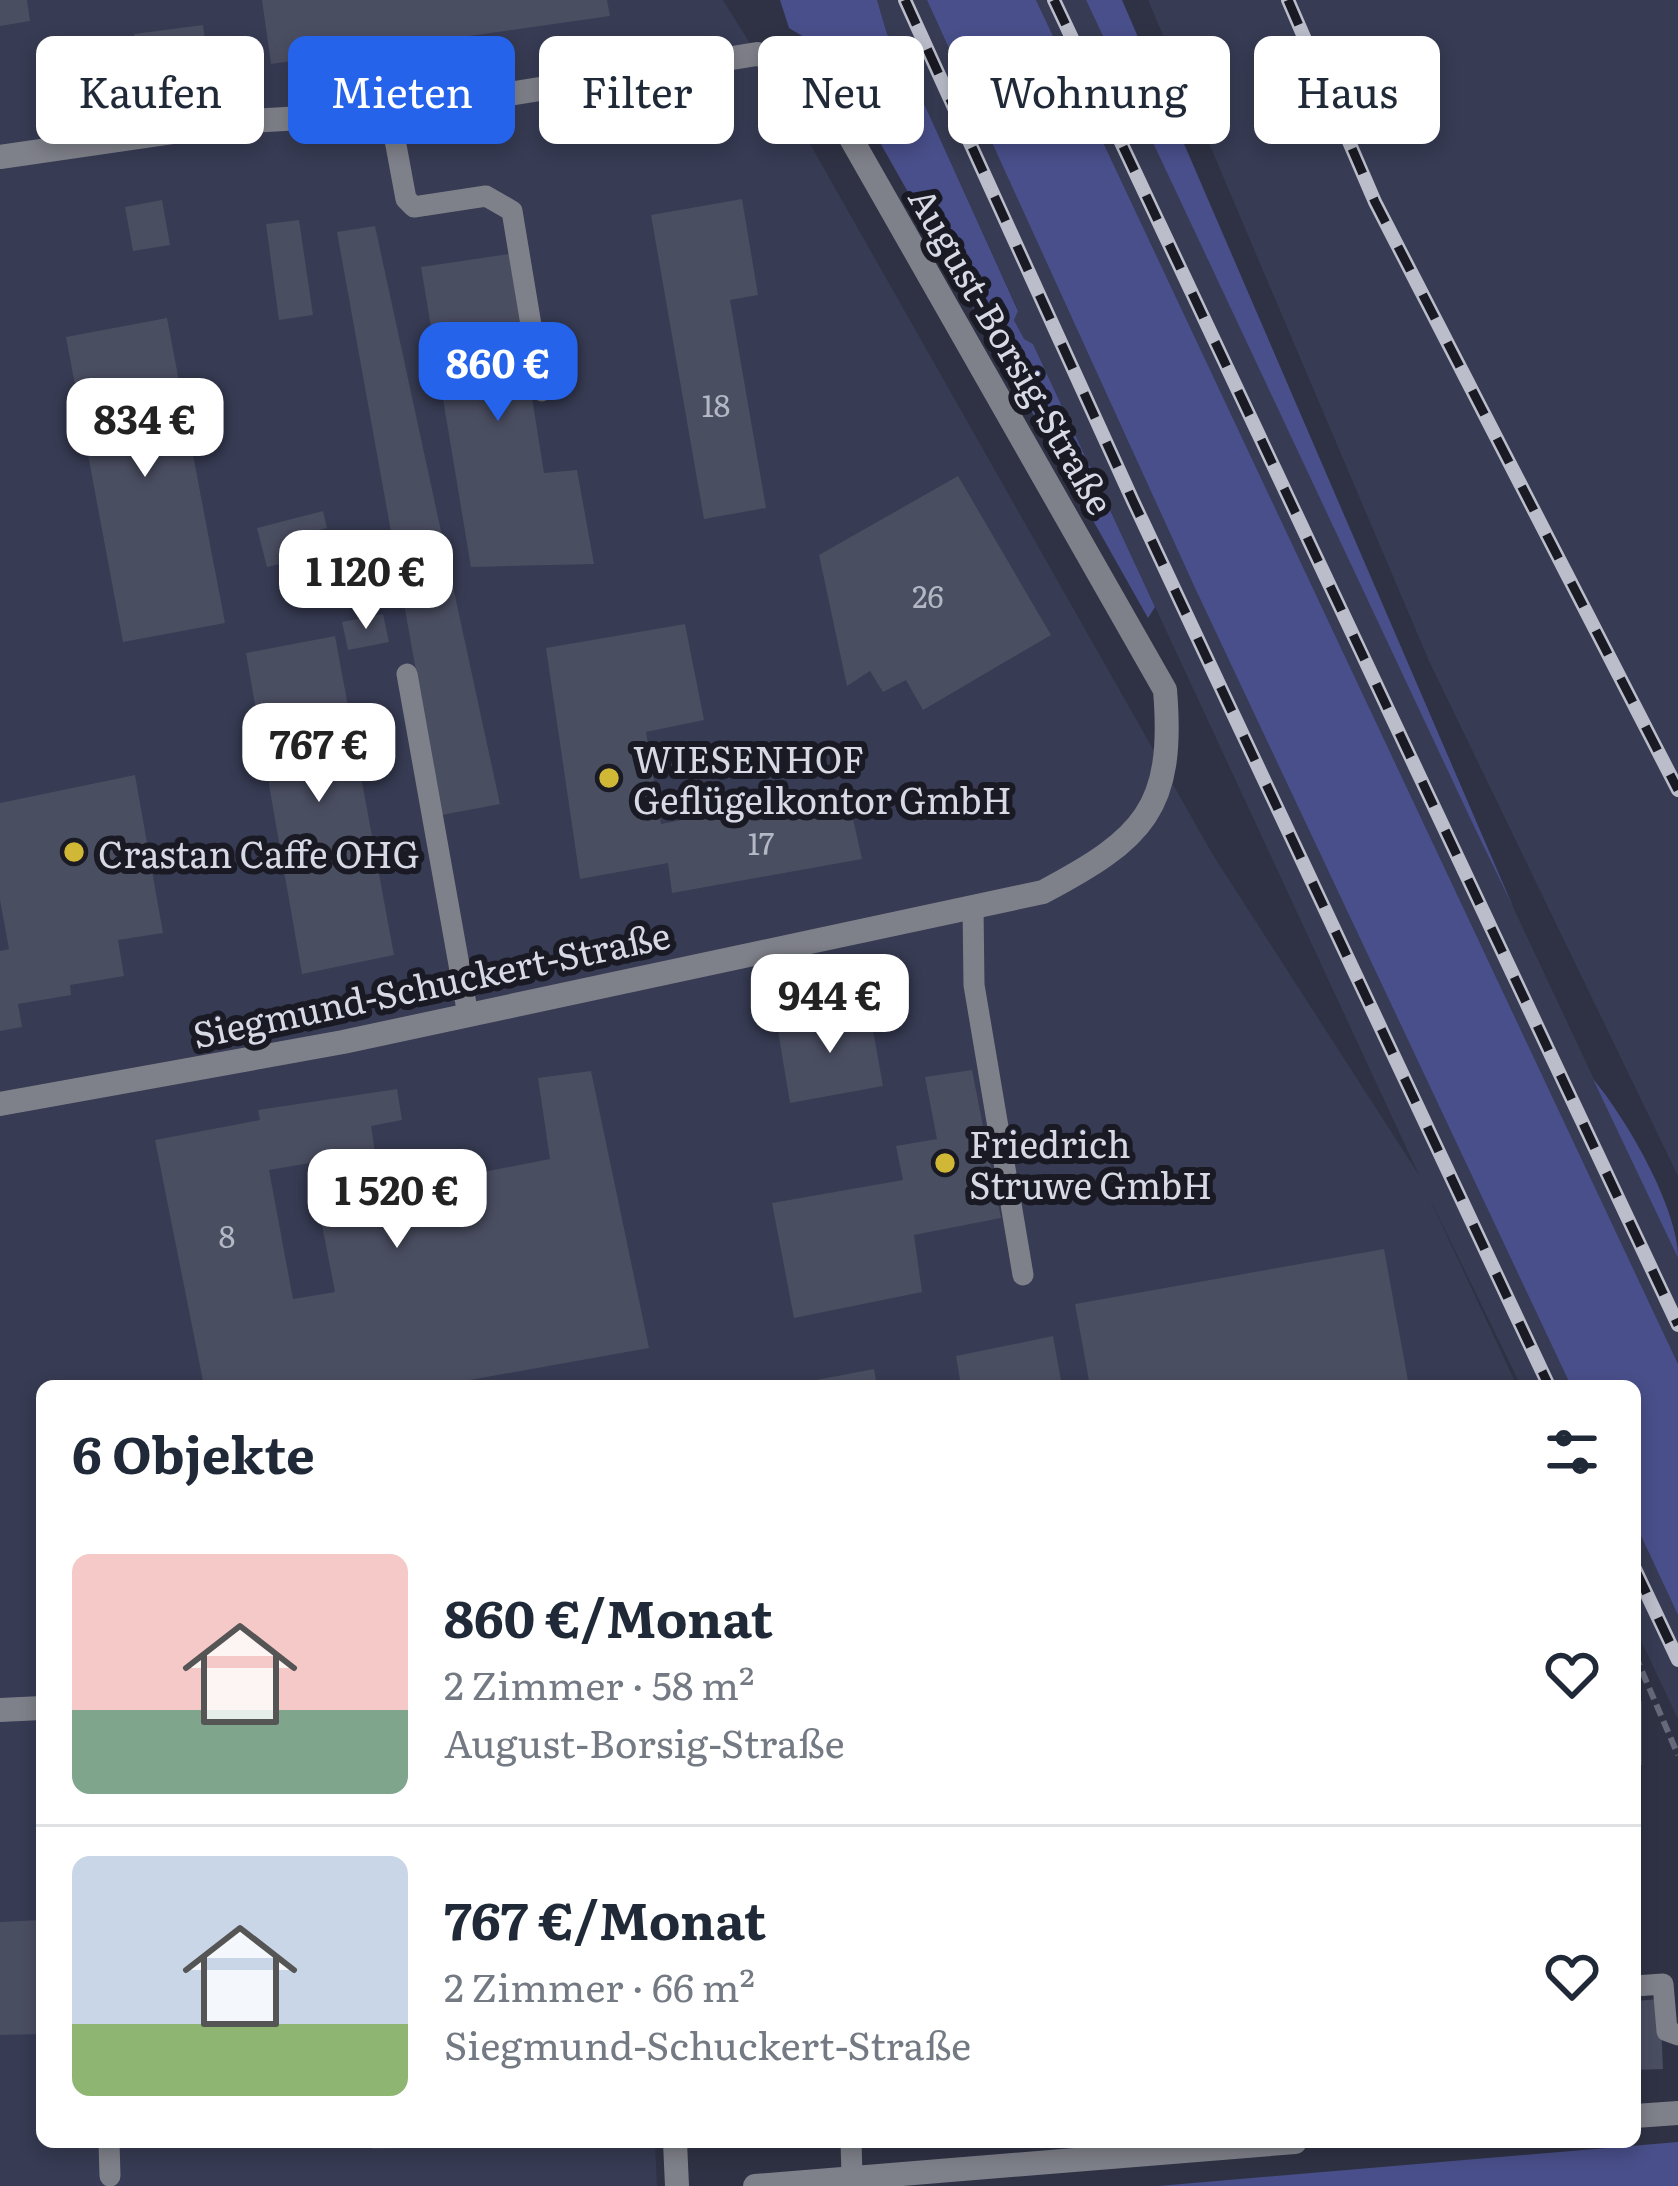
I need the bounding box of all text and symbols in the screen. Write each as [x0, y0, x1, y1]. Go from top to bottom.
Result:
chip: Kaufen [36, 36, 264, 144]
chip: Mieten [288, 36, 515, 144]
chip: Filter [539, 36, 734, 144]
chip: Neu [758, 36, 924, 144]
chip: Wohnung [948, 36, 1230, 144]
chip: Haus [1254, 36, 1440, 144]
street label: August-Borsig-Straße [898, 177, 1128, 523]
pin: 860 € [414, 322, 582, 424]
text: 860 € [446, 332, 550, 390]
pin: 834 € [61, 378, 229, 480]
house number: 18 [702, 382, 730, 426]
text: 834 € [94, 388, 196, 446]
pin: 1 120 € [255, 530, 477, 632]
text: 1 120 € [306, 540, 426, 598]
house number: 26 [912, 573, 944, 617]
pin: 767 € [235, 703, 403, 805]
text: 767 € [269, 713, 369, 771]
place label: WIESENHOF Geflügelkontor GmbH [633, 731, 1012, 825]
marker: WIESENHOF Geflügelkontor GmbH [596, 765, 622, 791]
house number: 17 [748, 820, 774, 864]
place label: Crastan Caffe OHG [98, 826, 420, 879]
marker: Crastan Caffe OHG [61, 839, 87, 865]
street label: Siegmund-Schuckert-Straße [187, 906, 675, 1060]
pin: 944 € [746, 954, 914, 1056]
text: 944 € [778, 964, 882, 1022]
place label: Friedrich Struwe GmbH [969, 1116, 1212, 1210]
pin: 1 520 € [286, 1149, 508, 1251]
marker: Friedrich Struwe GmbH [932, 1150, 958, 1176]
text: 1 520 € [335, 1159, 459, 1217]
house number: 8 [219, 1213, 235, 1257]
text: 6 Objekte [72, 1414, 315, 1490]
icon: filters [1539, 1419, 1605, 1485]
text: 860 €/Monat [444, 1578, 773, 1654]
icon: home [168, 1602, 312, 1746]
icon: heart [1539, 1641, 1605, 1707]
text: 2 Zimmer · 58 m² [444, 1654, 755, 1712]
text: August-Borsig-Straße [444, 1712, 845, 1770]
text: 767 €/Monat [444, 1880, 766, 1956]
icon: home [168, 1904, 312, 2048]
icon: heart [1539, 1943, 1605, 2009]
text: 2 Zimmer · 66 m² [444, 1956, 755, 2014]
text: Siegmund-Schuckert-Straße [444, 2014, 971, 2072]

